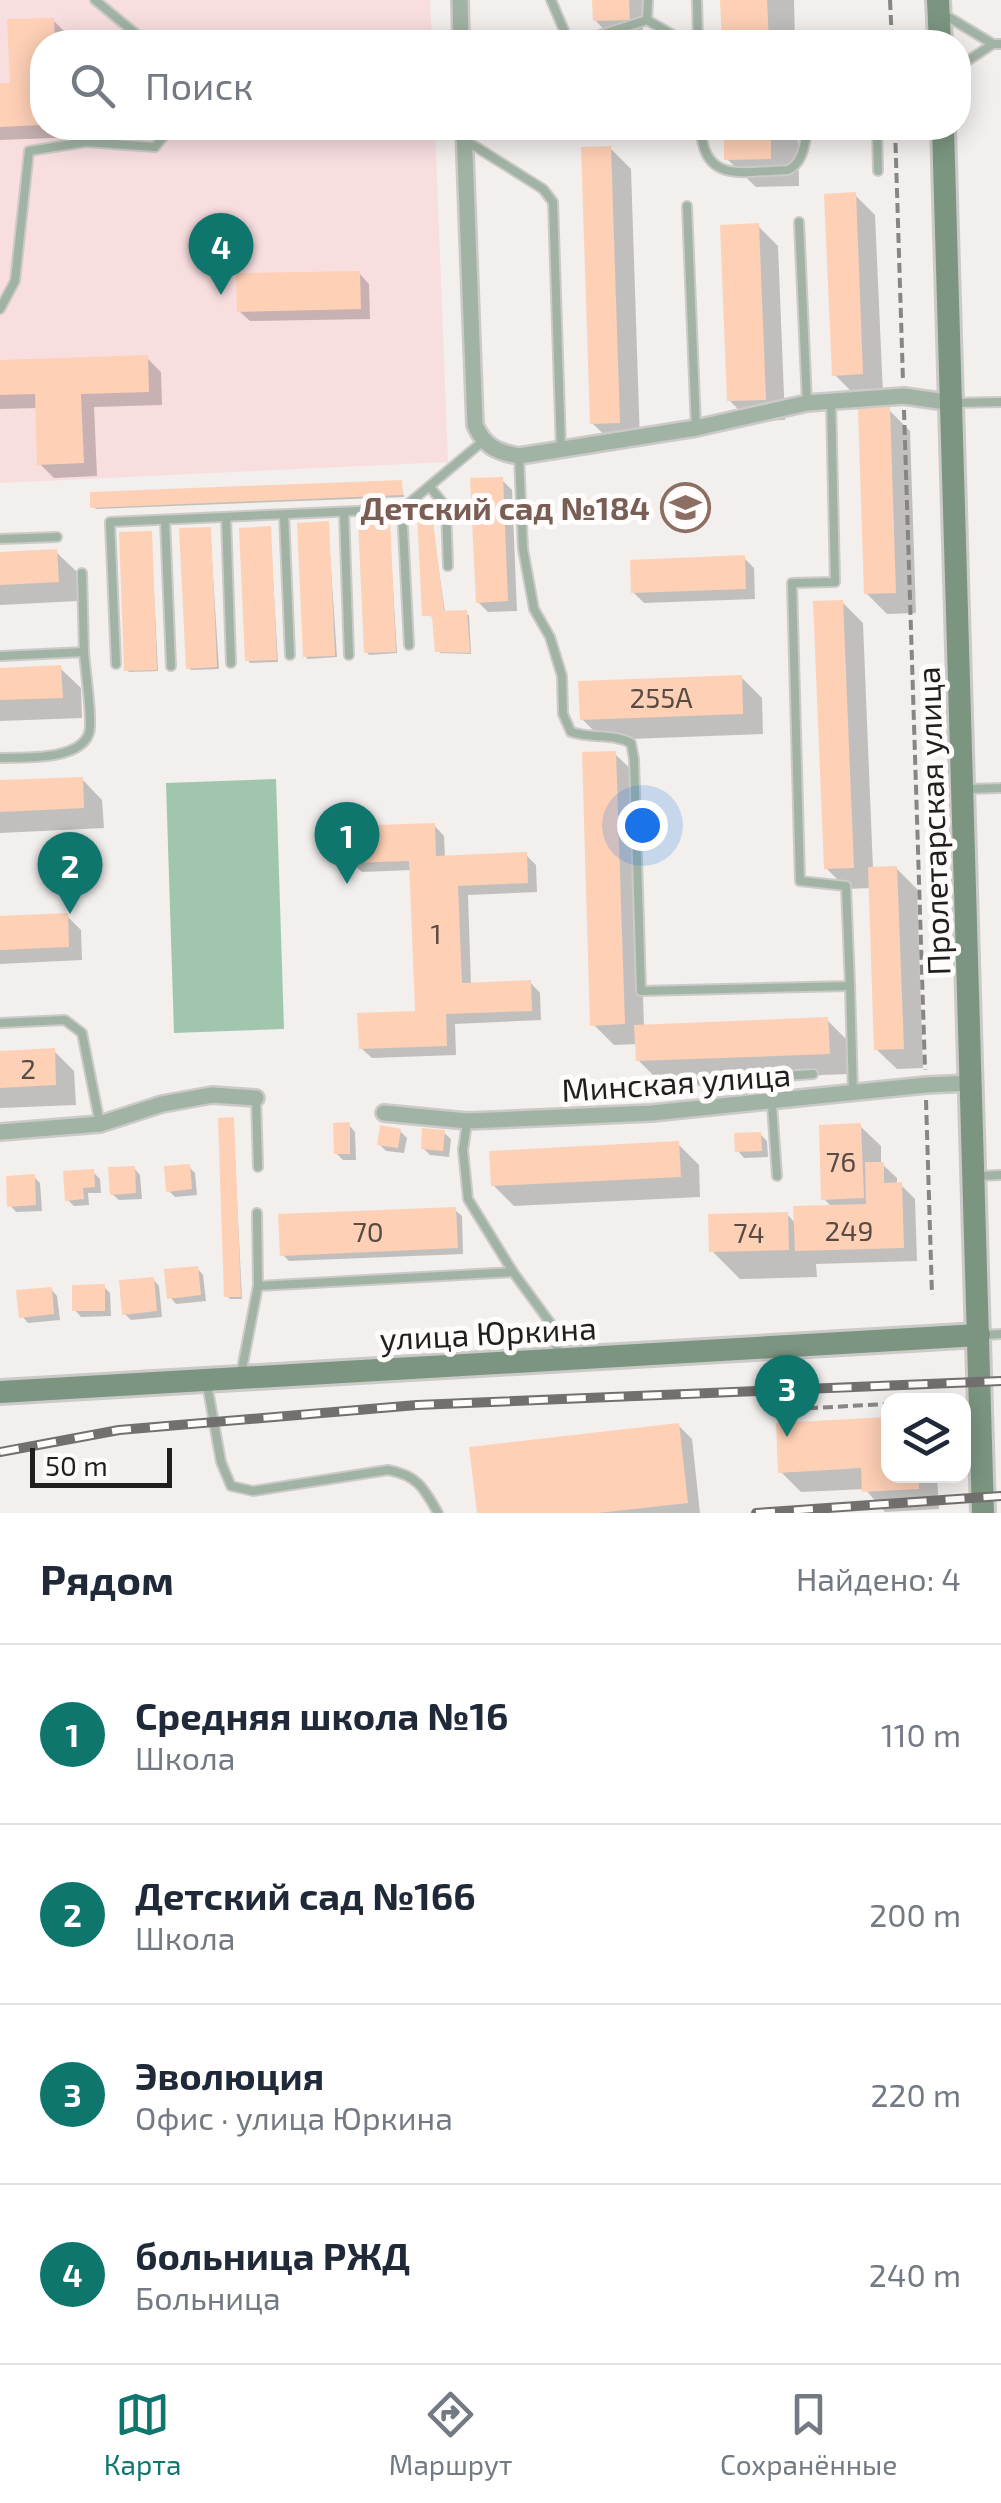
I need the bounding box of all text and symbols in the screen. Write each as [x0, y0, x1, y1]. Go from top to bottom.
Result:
search box [30, 30, 971, 140]
icon: search [65, 58, 120, 113]
text: Поиск [145, 62, 254, 108]
pin: 4 [188, 212, 254, 295]
school or university icon: Детский сад №184 [659, 481, 711, 533]
place label: Детский сад №184 [361, 488, 650, 526]
street label: Пролетарская улица [908, 666, 957, 976]
house number: 255А [629, 680, 693, 714]
your location [617, 800, 668, 851]
pin: 1 [314, 802, 380, 884]
pin: 2 [38, 832, 102, 914]
house number: 1 [430, 916, 442, 950]
house number: 2 [20, 1051, 36, 1085]
street label: Минская улица [560, 1054, 792, 1109]
house number: 76 [826, 1144, 856, 1178]
house number: 249 [825, 1213, 873, 1247]
house number: 70 [352, 1214, 384, 1248]
house number: 74 [733, 1215, 765, 1249]
street label: улица Юркина [379, 1307, 597, 1358]
pin: 3 [754, 1354, 820, 1437]
map controls [881, 1393, 971, 1483]
button: layers [881, 1393, 971, 1483]
scale bar [30, 1443, 172, 1488]
text: 50 m [45, 1448, 108, 1482]
text: Рядом [40, 1553, 174, 1603]
text: Найдено: 4 [796, 1559, 961, 1597]
text: Средняя школа №16 [135, 1692, 508, 1738]
text: 1 [66, 1715, 79, 1753]
text: 110 m [881, 1715, 961, 1753]
text: Школа [135, 1738, 235, 1776]
text: Детский сад №166 [135, 1872, 476, 1918]
text: 2 [63, 1895, 82, 1933]
text: 200 m [869, 1895, 961, 1933]
text: Школа [135, 1918, 235, 1956]
text: Эволюция [135, 2052, 324, 2098]
text: 3 [63, 2075, 82, 2113]
text: 220 m [871, 2075, 961, 2113]
text: Офис · улица Юркина [135, 2098, 453, 2136]
text: больница РЖД [135, 2232, 410, 2278]
text: 4 [62, 2255, 83, 2293]
text: 240 m [869, 2255, 961, 2293]
text: Больница [135, 2278, 281, 2316]
tab: Карта [104, 2387, 181, 2481]
tab: Маршрут [389, 2387, 513, 2481]
tab: Сохранённые [720, 2387, 897, 2481]

